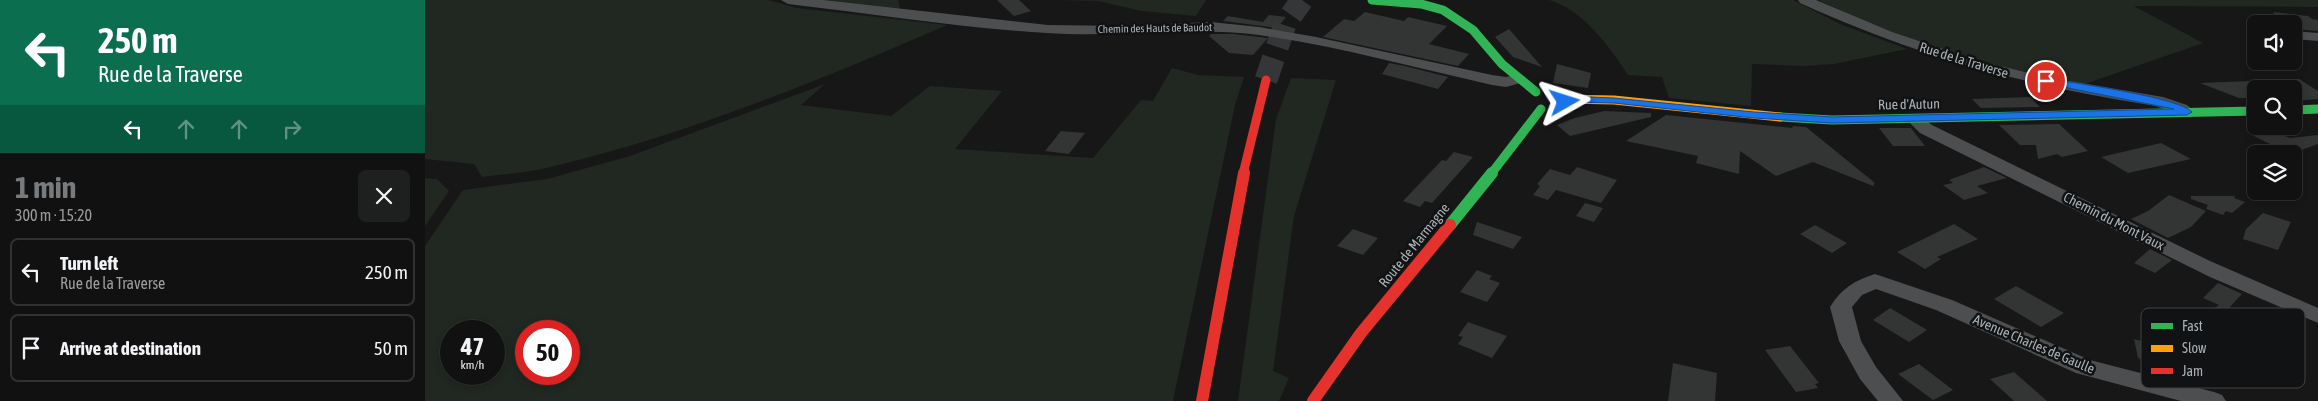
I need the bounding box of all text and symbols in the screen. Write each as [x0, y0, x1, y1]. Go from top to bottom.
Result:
map controls [2247, 15, 2302, 200]
button: sound [2247, 15, 2302, 70]
icon: left [15, 20, 80, 85]
text: 250 m [98, 20, 177, 60]
street label: Chemin des Hauts de Baudot [1098, 21, 1212, 35]
street label: Rue de la Traverse [1918, 39, 2010, 81]
pin [2025, 60, 2067, 102]
text: Rue de la Traverse [98, 61, 243, 87]
icon: arrive [2032, 67, 2060, 95]
position arrow [1538, 75, 1590, 127]
button: search [2247, 80, 2302, 135]
street label: Rue d'Autun [1878, 95, 1940, 113]
icon: left [119, 115, 147, 143]
icon: ahead [172, 115, 200, 143]
icon: ahead [225, 115, 253, 143]
icon: right [278, 115, 306, 143]
button: layers [2247, 145, 2302, 200]
text: 1 min [15, 170, 76, 204]
button: close [358, 170, 410, 222]
street label: Chemin du Mont Vaux [2061, 189, 2167, 253]
street label: Route de Marmagne [1375, 200, 1453, 290]
text: 300 m · 15:20 [15, 206, 92, 224]
text: Turn left [60, 252, 118, 274]
icon: left [17, 258, 45, 286]
text: 250 m [365, 261, 408, 283]
text: Rue de la Traverse [60, 274, 165, 292]
legend [2141, 308, 2305, 388]
street label: Avenue Charles de Gaulle [1971, 311, 2097, 377]
text: Fast [2182, 318, 2203, 334]
speed limit sign: 50 [515, 320, 580, 385]
text: 47 [461, 332, 484, 360]
icon: arrive [17, 334, 45, 362]
text: Arrive at destination [60, 337, 201, 359]
text: 50 m [374, 337, 408, 359]
text: Slow [2182, 340, 2207, 356]
text: km/h [461, 358, 484, 372]
text: Jam [2182, 363, 2203, 379]

